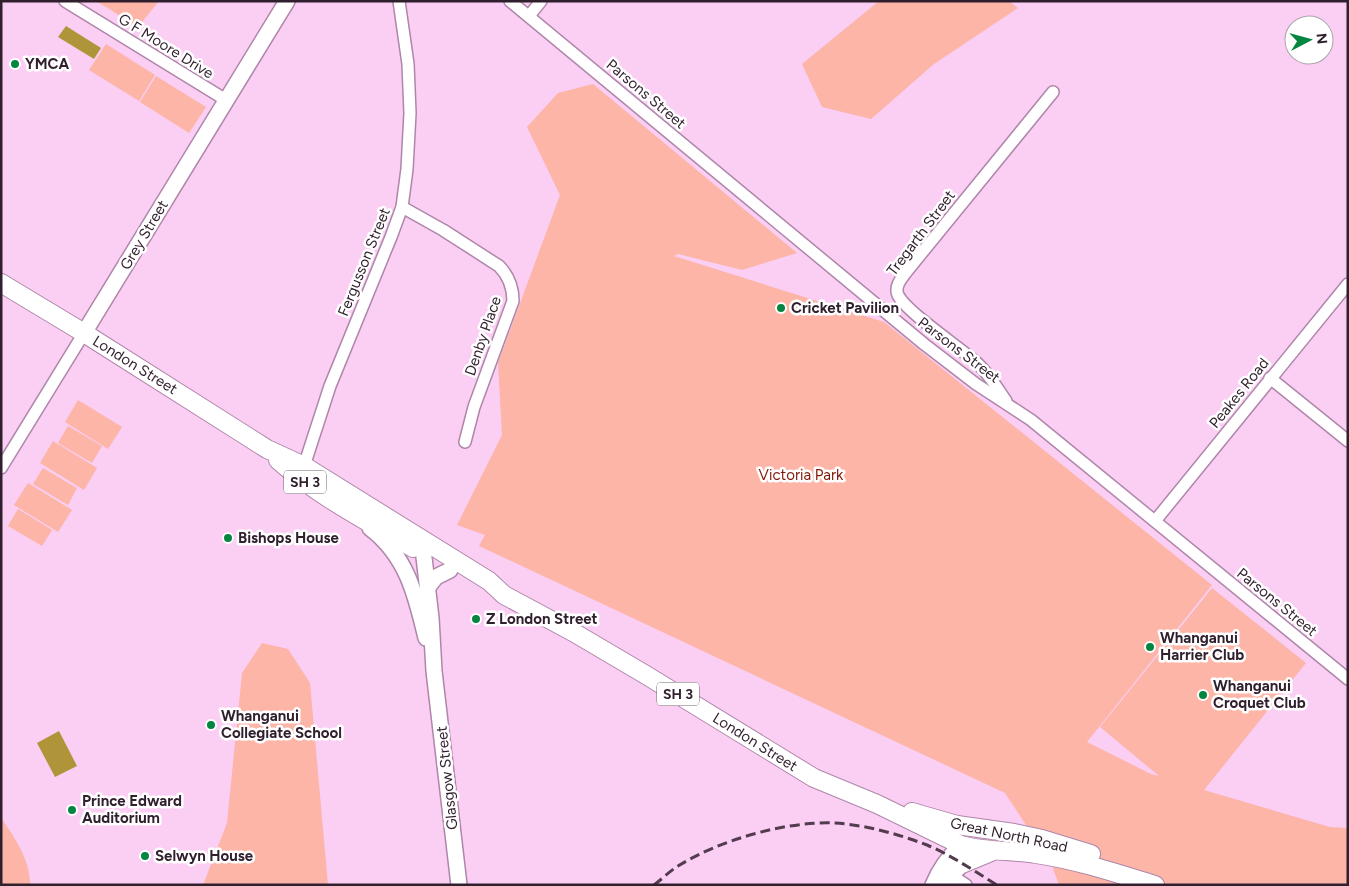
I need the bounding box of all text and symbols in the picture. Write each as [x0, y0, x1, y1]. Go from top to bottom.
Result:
street label: G F Moore Drive [115, 10, 217, 82]
north arrow [1284, 15, 1334, 65]
text: N [1312, 32, 1330, 45]
place label: YMCA [25, 55, 69, 73]
street label: Parsons Street [603, 56, 690, 133]
marker: YMCA [9, 58, 21, 70]
street label: Tregarth Street [883, 187, 959, 279]
street label: Grey Street [116, 197, 172, 273]
street label: Fergusson Street [334, 205, 394, 319]
street label: Denby Place [461, 294, 505, 378]
place label: Cricket Pavilion [791, 299, 899, 317]
marker: Cricket Pavilion [775, 302, 787, 314]
street label: Parsons Street [914, 313, 1004, 387]
street label: London Street [89, 332, 181, 398]
street label: Peakes Road [1205, 354, 1273, 432]
park label: Victoria Park [759, 466, 844, 484]
road number: SH 3 [284, 471, 326, 494]
place label: Bishops House [238, 529, 339, 547]
marker: Bishops House [222, 532, 234, 544]
street label: Parsons Street [1233, 564, 1321, 640]
place label: Z London Street [486, 610, 598, 628]
marker: Z London Street [470, 613, 482, 625]
place label: Whanganui Harrier Club [1160, 629, 1244, 664]
marker: Whanganui Harrier Club [1144, 641, 1156, 653]
place label: Whanganui Croquet Club [1213, 677, 1306, 712]
road number: SH 3 [657, 682, 699, 706]
marker: Whanganui Croquet Club [1197, 689, 1209, 701]
place label: Whanganui Collegiate School [221, 707, 342, 742]
street label: London Street [709, 709, 801, 775]
marker: Whanganui Collegiate School [205, 719, 217, 731]
street label: Glasgow Street [433, 725, 461, 831]
place label: Prince Edward Auditorium [82, 792, 182, 827]
marker: Prince Edward Auditorium [66, 804, 78, 816]
street label: Great North Road [949, 814, 1069, 856]
place label: Selwyn House [155, 847, 254, 865]
marker: Selwyn House [139, 850, 151, 862]

